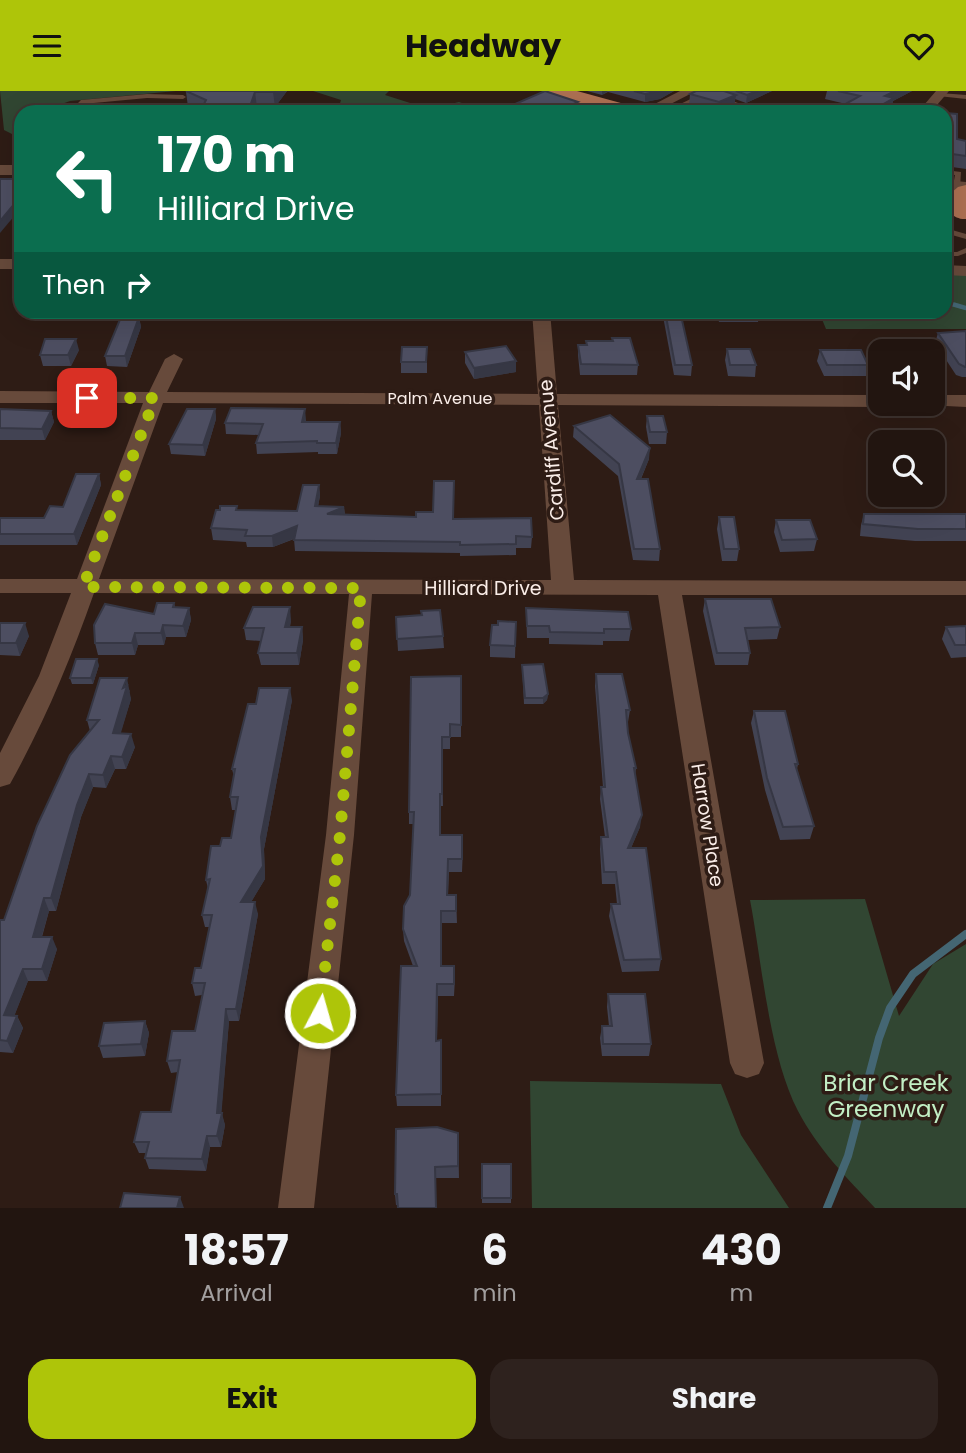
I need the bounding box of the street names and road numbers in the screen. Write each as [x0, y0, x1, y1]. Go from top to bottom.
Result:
street label: Cardiff Avenue [532, 379, 571, 521]
street label: Palm Avenue [388, 387, 492, 410]
street label: Hilliard Drive [424, 575, 542, 602]
street label: Harrow Place [684, 761, 731, 889]

